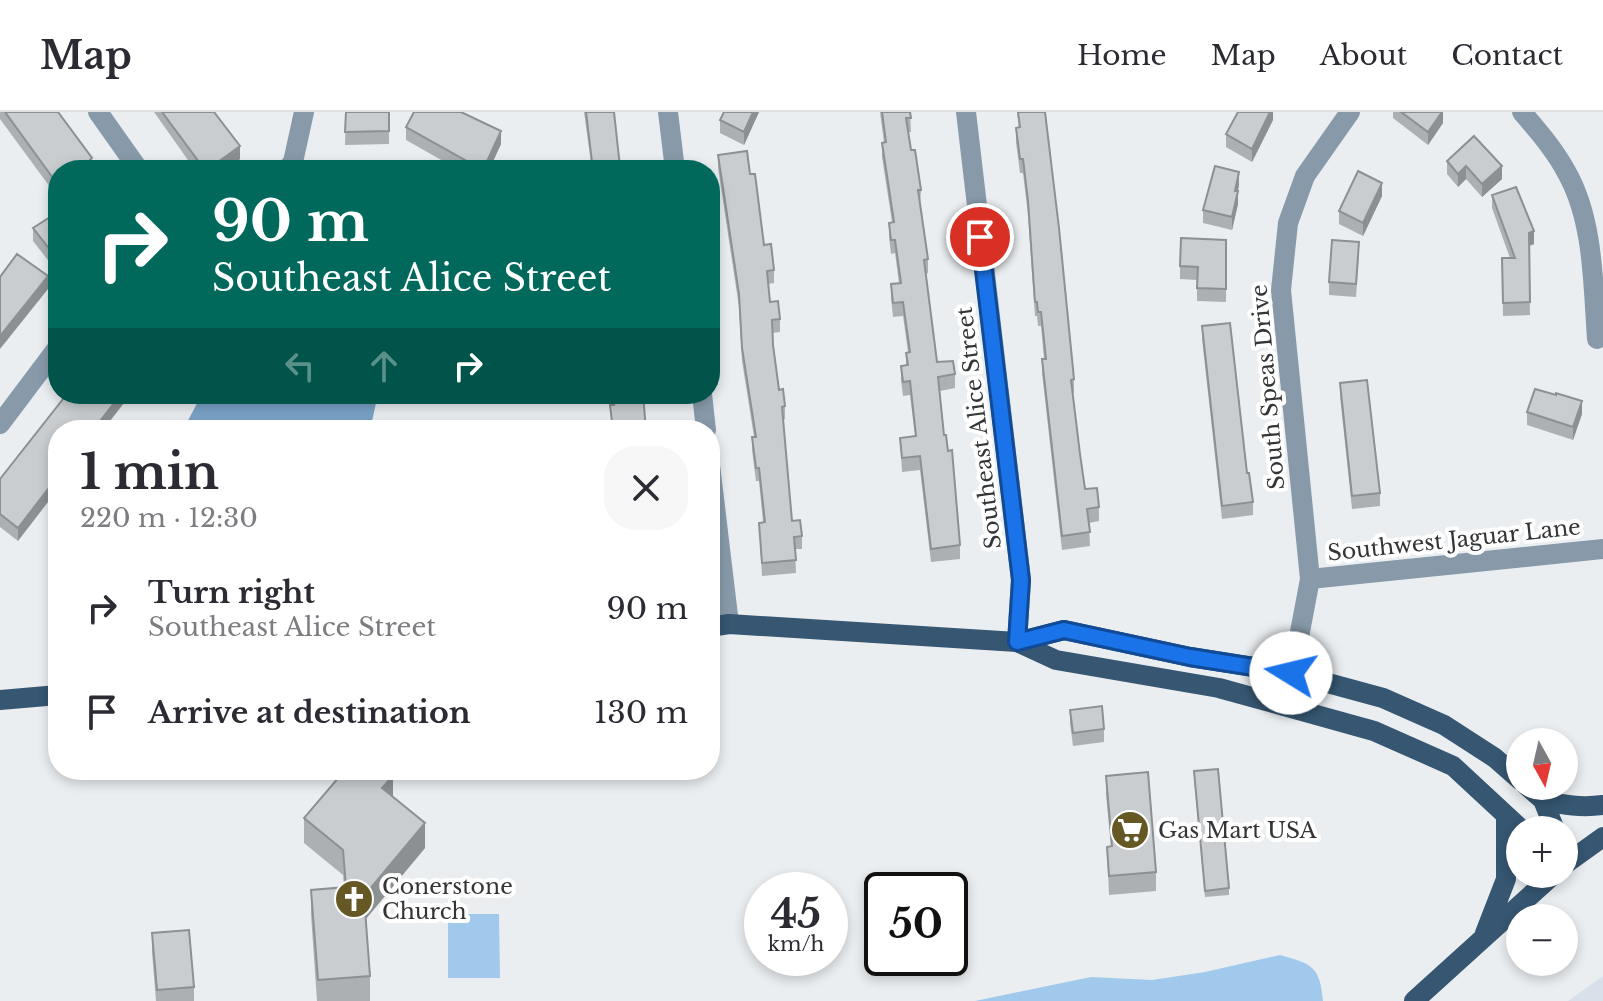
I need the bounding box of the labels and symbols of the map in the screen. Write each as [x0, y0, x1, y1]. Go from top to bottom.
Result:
pin [946, 203, 1014, 271]
street label: South Speas Drive [1246, 283, 1290, 491]
street label: Southeast Alice Street [951, 305, 1007, 551]
street label: Southwest Jaguar Lane [1326, 513, 1582, 567]
position arrow [1249, 631, 1333, 715]
north arrow [1506, 728, 1578, 800]
supermarket icon: Gas Mart USA [1109, 809, 1151, 851]
place label: Gas Mart USA [1158, 817, 1318, 844]
speed limit sign: 50 [864, 872, 968, 976]
place label: Conerstone Church [382, 873, 513, 925]
church icon: Conerstone Church [333, 878, 375, 920]

